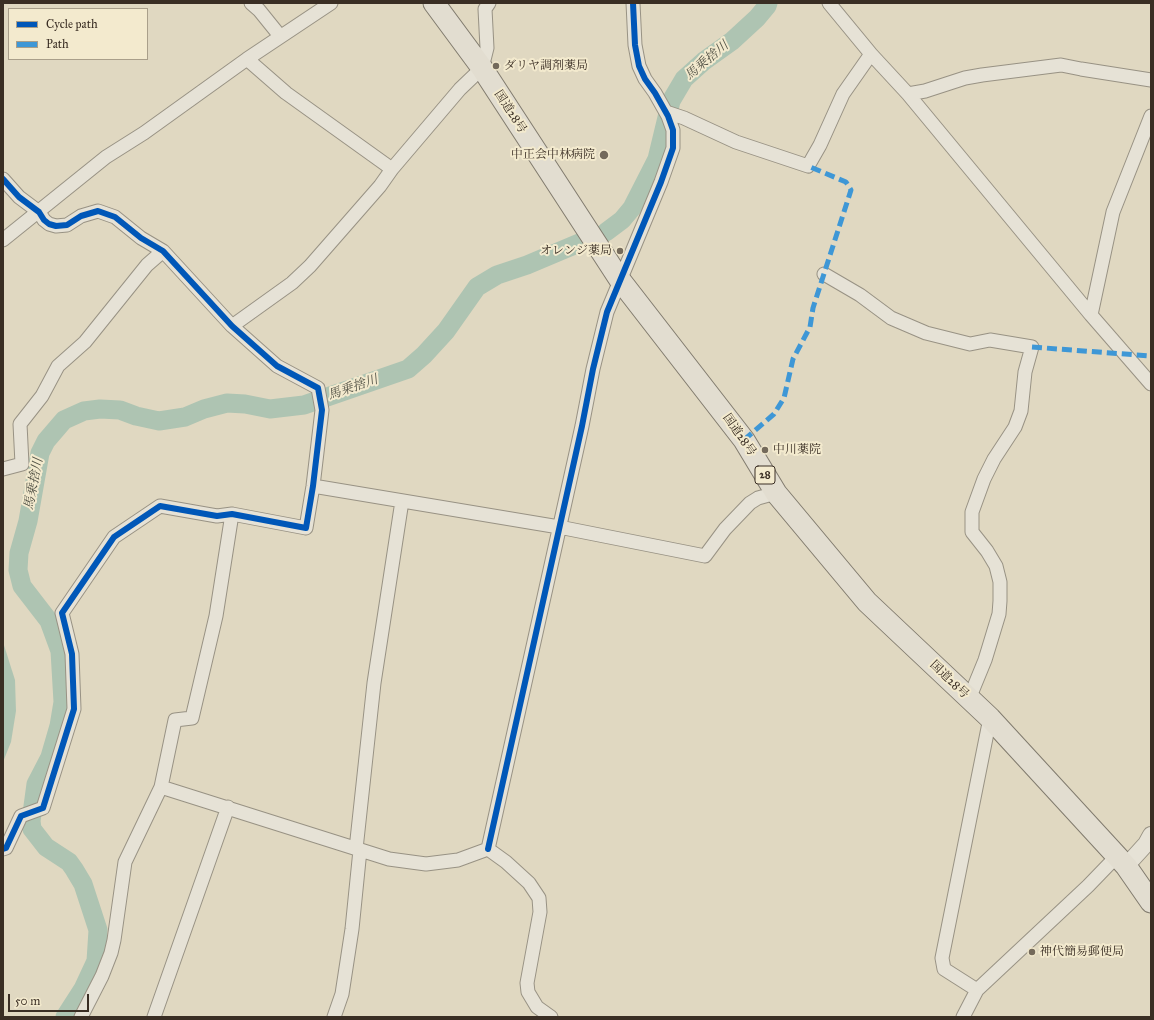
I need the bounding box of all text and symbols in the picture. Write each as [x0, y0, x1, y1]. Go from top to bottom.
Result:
legend [8, 8, 148, 60]
text: Cycle path [46, 17, 98, 31]
text: Path [46, 37, 69, 51]
water label: 馬乗捨川 [682, 38, 732, 84]
place label: ダリヤ調剤薬局 [504, 59, 588, 73]
marker: ダリヤ調剤薬局 [491, 61, 501, 71]
street label: 国道28号 [491, 88, 529, 136]
place label: 中正会中林病院 [511, 148, 595, 162]
marker: 中正会中林病院 [598, 149, 610, 161]
place label: オレンジ薬局 [540, 244, 612, 258]
marker: オレンジ薬局 [615, 246, 625, 256]
water label: 馬乗捨川 [326, 372, 380, 404]
street label: 国道28号 [719, 411, 759, 459]
place label: 中川薬院 [773, 443, 821, 457]
marker: 中川薬院 [760, 445, 770, 455]
water label: 馬乗捨川 [21, 457, 47, 511]
road number: 28 [755, 466, 775, 484]
street label: 国道28号 [927, 658, 971, 702]
place label: 神代簡易郵便局 [1040, 945, 1124, 959]
marker: 神代簡易郵便局 [1027, 947, 1037, 957]
scale bar [10, 986, 91, 1012]
text: 50 m [15, 994, 40, 1008]

